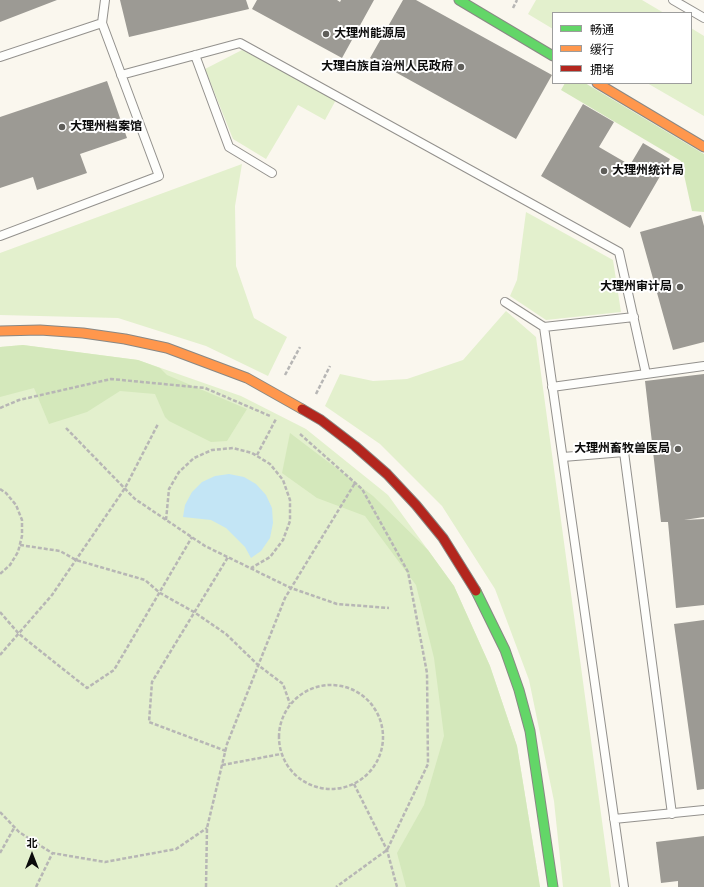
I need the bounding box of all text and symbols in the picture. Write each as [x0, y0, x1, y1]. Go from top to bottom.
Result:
legend [552, 12, 692, 84]
text: 畅通 [590, 22, 614, 37]
place label: 大理州能源局 [334, 27, 406, 41]
marker: 大理州能源局 [321, 29, 331, 39]
text: 缓行 [590, 42, 614, 57]
place label: 大理白族自治州人民政府 [321, 60, 453, 74]
marker: 大理白族自治州人民政府 [456, 62, 466, 72]
text: 拥堵 [590, 62, 614, 77]
place label: 大理州档案馆 [70, 120, 142, 134]
marker: 大理州档案馆 [57, 122, 67, 132]
place label: 大理州统计局 [612, 164, 684, 178]
marker: 大理州统计局 [599, 166, 609, 176]
place label: 大理州审计局 [600, 280, 672, 294]
marker: 大理州审计局 [675, 282, 685, 292]
place label: 大理州畜牧兽医局 [574, 442, 670, 456]
marker: 大理州畜牧兽医局 [673, 444, 683, 454]
north arrow [12, 835, 52, 875]
text: 北 [27, 836, 38, 850]

